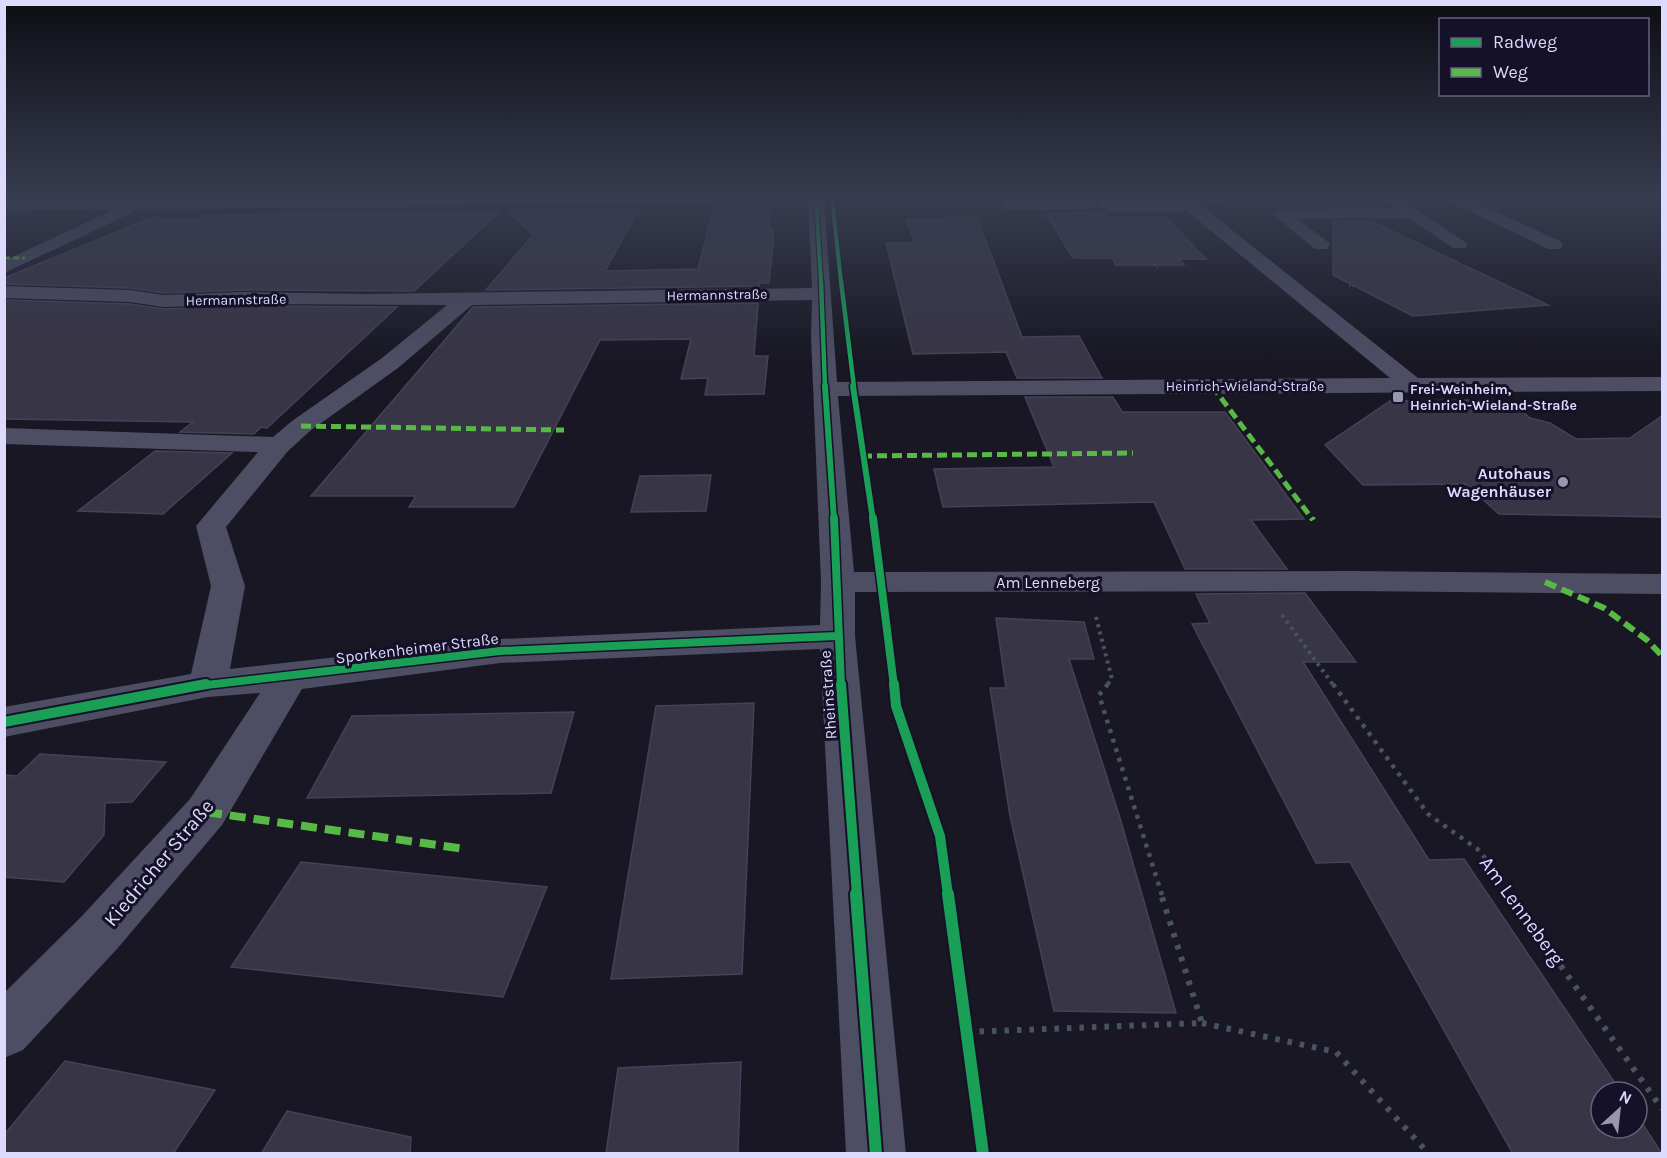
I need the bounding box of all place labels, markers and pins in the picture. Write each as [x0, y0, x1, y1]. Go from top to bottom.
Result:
place label: Frei-Weinheim, Heinrich-Wieland-Straße [1410, 381, 1577, 414]
marker: Frei-Weinheim, Heinrich-Wieland-Straße [1391, 390, 1405, 404]
place label: Autohaus Wagenhäuser [1447, 464, 1552, 501]
marker: Autohaus Wagenhäuser [1556, 475, 1570, 489]

